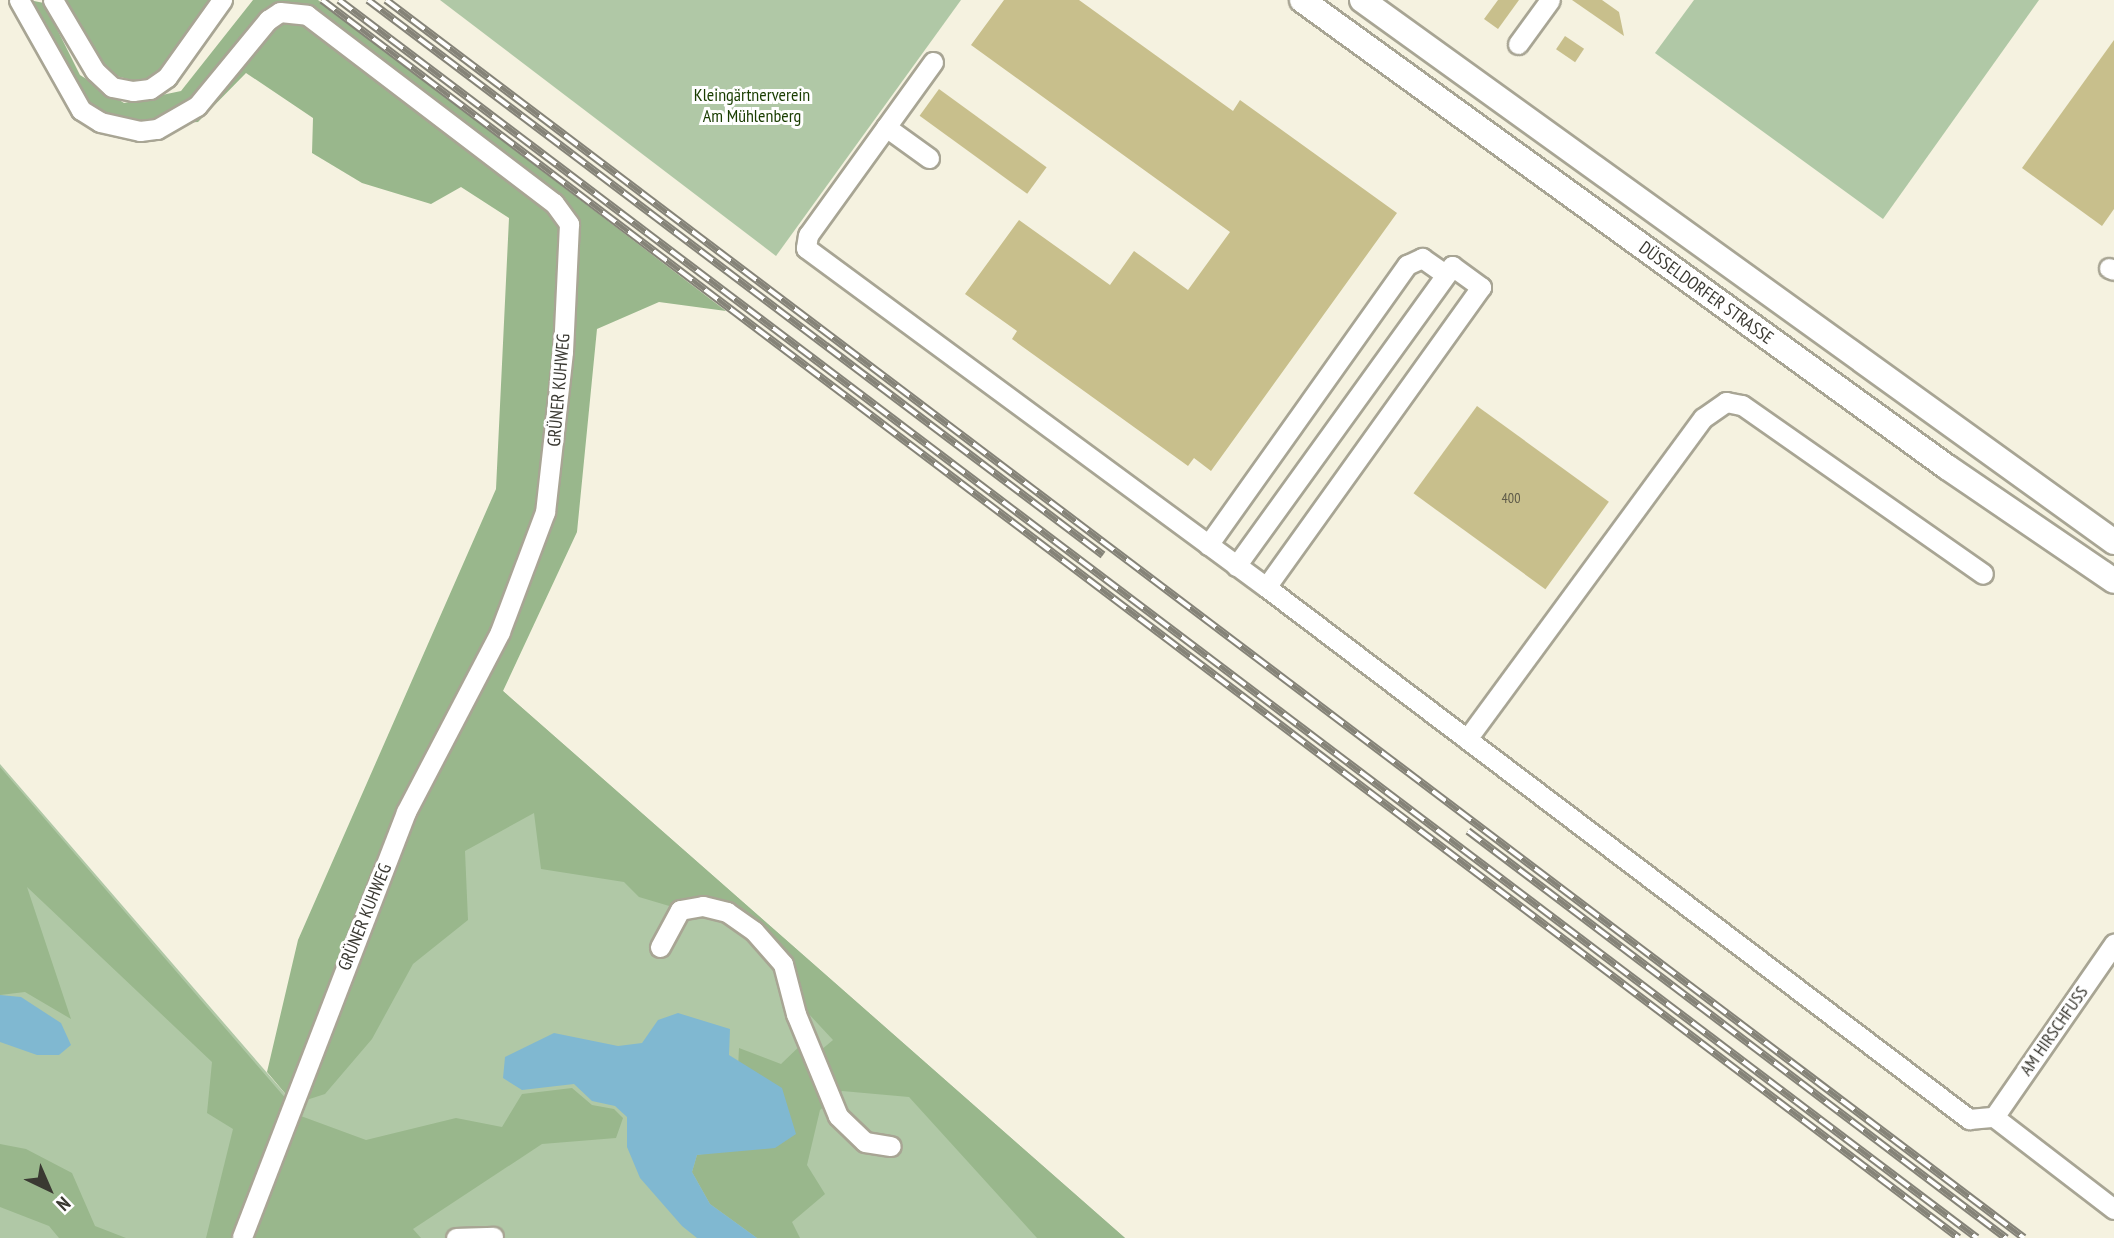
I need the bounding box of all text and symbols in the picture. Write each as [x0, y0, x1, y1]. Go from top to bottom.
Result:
park label: Kleingärtnerverein Am Mühlenberg [694, 85, 810, 128]
street label: DÜSSELDORFER STRASSE [1635, 237, 1777, 349]
street label: GRÜNER KUHWEG [543, 333, 575, 447]
house number: 400 [1502, 490, 1520, 506]
street label: GRÜNER KUHWEG [334, 860, 396, 974]
street label: AM HIRSCHFUSS [2015, 982, 2093, 1080]
north arrow [14, 1154, 84, 1224]
text: N [52, 1192, 76, 1216]

